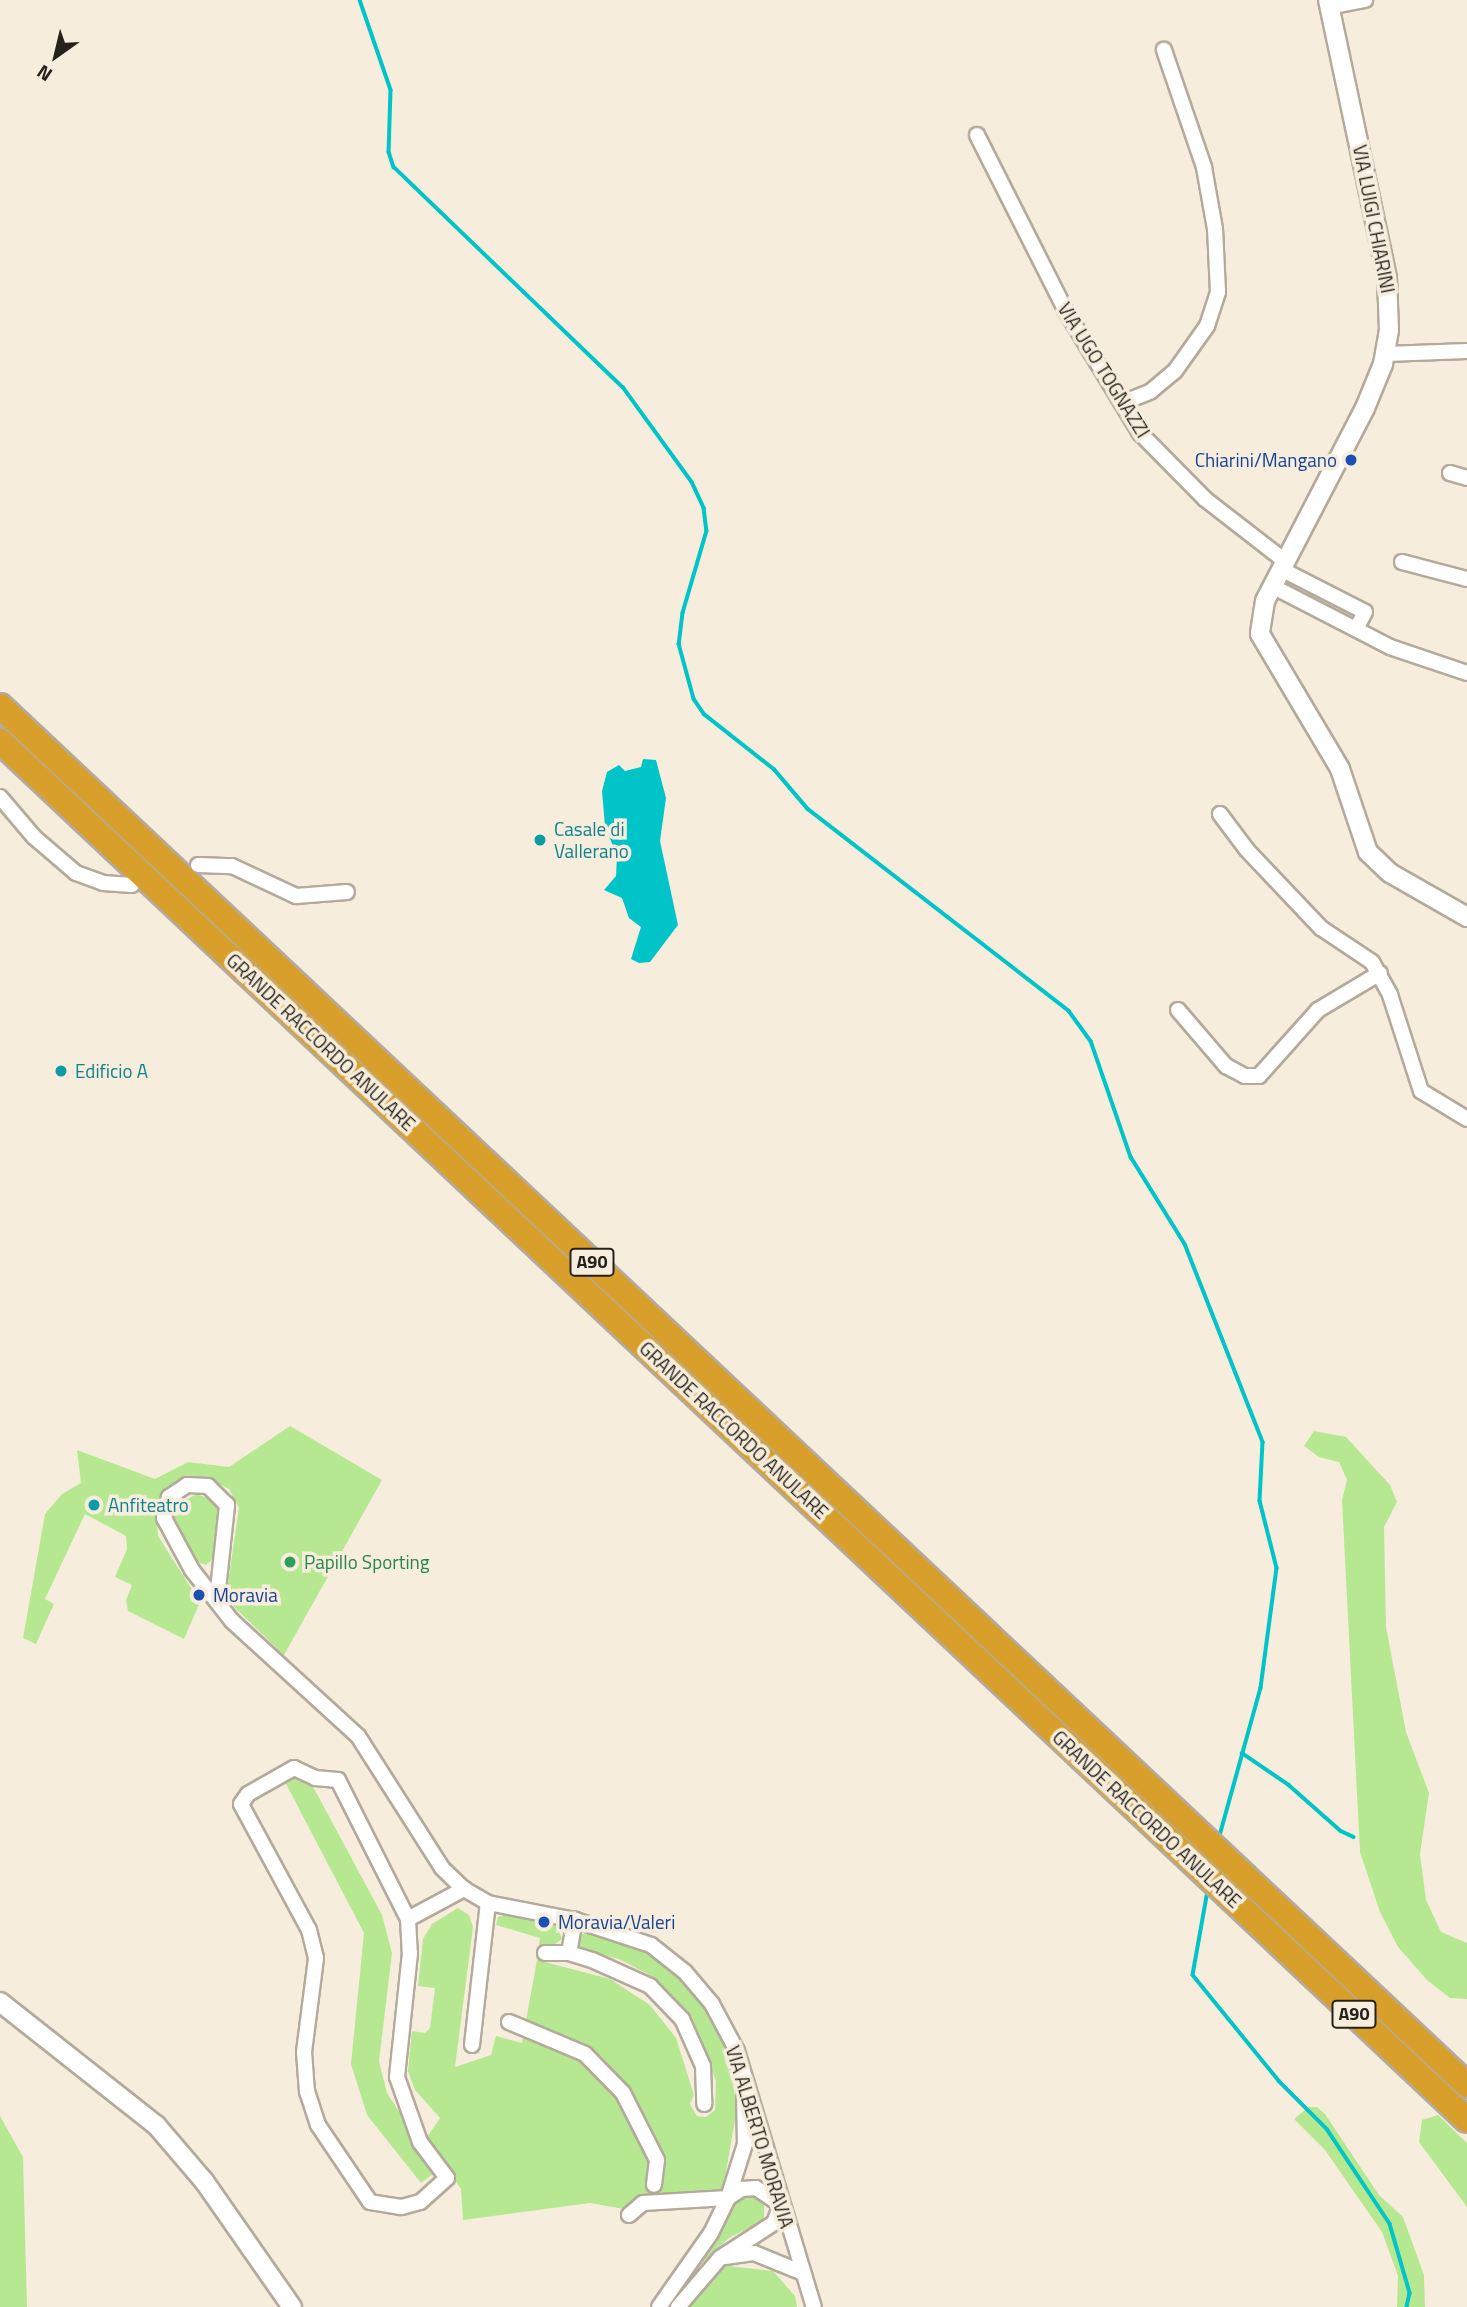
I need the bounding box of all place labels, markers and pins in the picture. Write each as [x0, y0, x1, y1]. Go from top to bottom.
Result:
place label: Chiarini/Mangano [1195, 449, 1337, 471]
marker: Chiarini/Mangano [1343, 452, 1359, 468]
place label: Casale di Vallerano [554, 818, 629, 862]
marker: Casale di Vallerano [532, 832, 548, 848]
place label: Edificio A [75, 1060, 148, 1082]
marker: Edificio A [53, 1063, 69, 1079]
place label: Anfiteatro [108, 1494, 189, 1516]
marker: Anfiteatro [86, 1497, 102, 1513]
place label: Papillo Sporting [304, 1551, 430, 1573]
marker: Papillo Sporting [282, 1554, 298, 1570]
place label: Moravia [213, 1584, 278, 1606]
marker: Moravia [191, 1587, 207, 1603]
place label: Moravia/Valeri [558, 1911, 675, 1933]
marker: Moravia/Valeri [536, 1914, 552, 1930]

